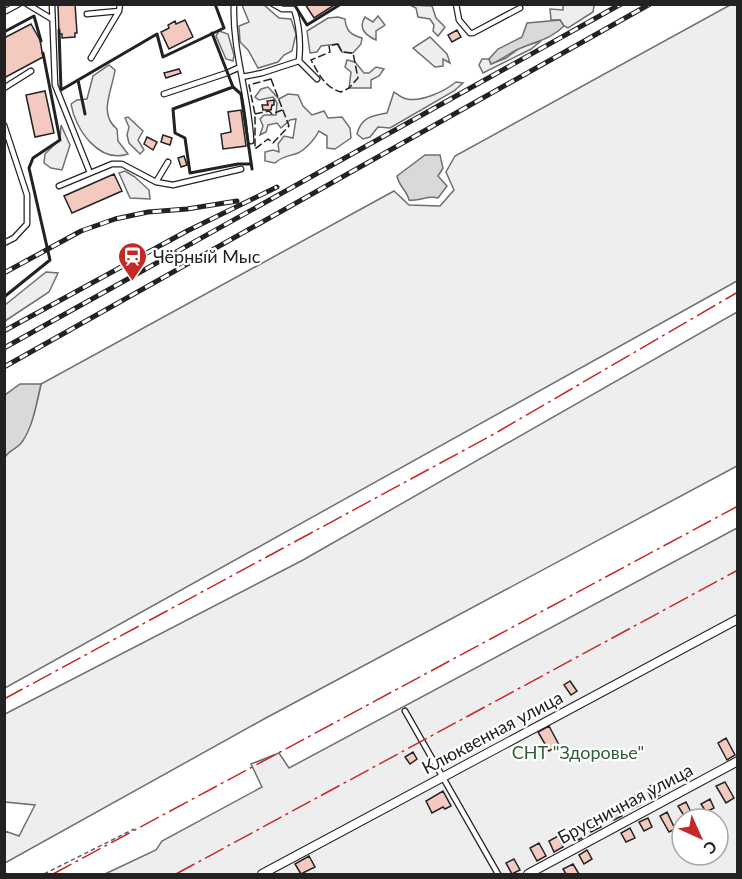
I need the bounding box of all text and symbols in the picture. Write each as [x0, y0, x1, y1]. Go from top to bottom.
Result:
station icon: Чёрный Мыс [116, 240, 148, 282]
place label: Чёрный Мыс [153, 245, 261, 267]
street label: Клюквенная улица [418, 686, 566, 778]
park label: СНТ "Здоровье" [512, 741, 644, 763]
street label: Брусничная улица [554, 758, 696, 848]
north arrow [670, 807, 730, 867]
text: С [700, 837, 721, 859]

